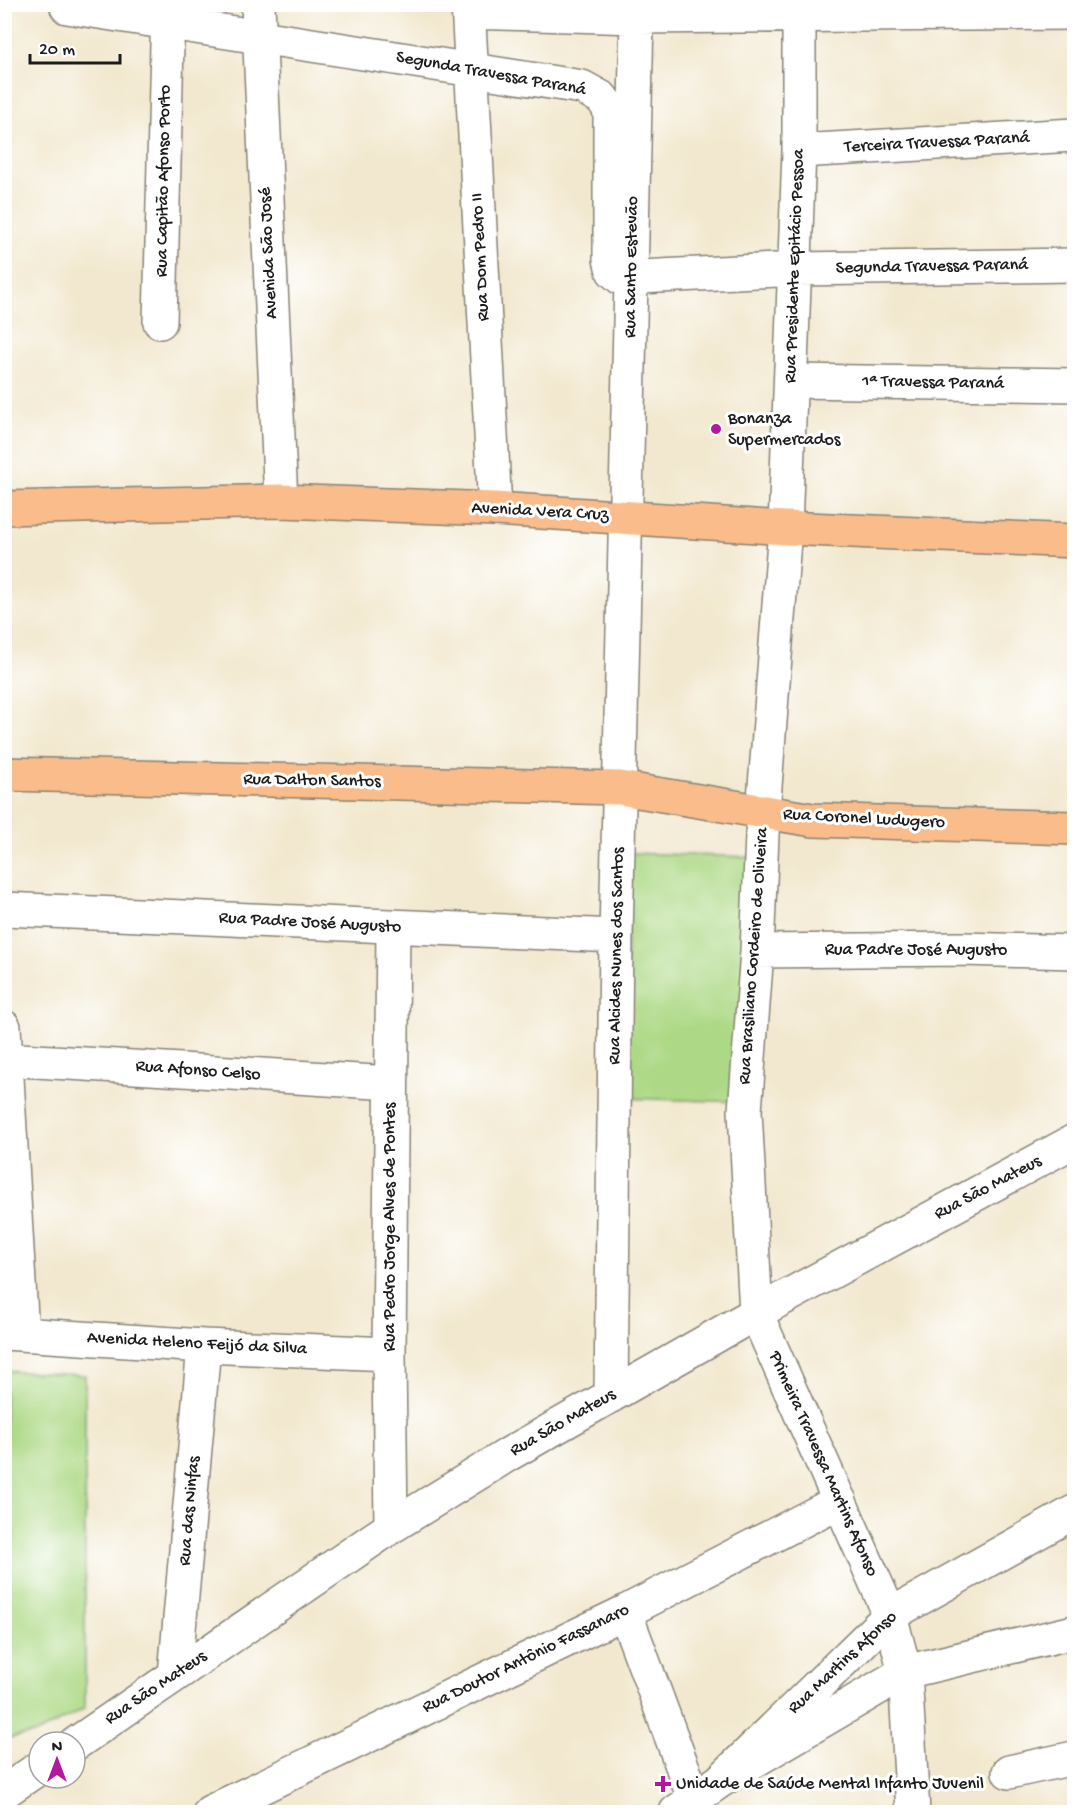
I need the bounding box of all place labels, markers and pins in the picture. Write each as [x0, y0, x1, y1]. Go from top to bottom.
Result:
place label: Bonanza Supermercados [727, 409, 842, 451]
marker: Bonanza Supermercados [709, 422, 723, 436]
place label: Unidade de Saúde Mental Infanto Juvenil [676, 1774, 984, 1795]
marker: Unidade de Saúde Mental Infanto Juvenil [654, 1775, 672, 1793]

